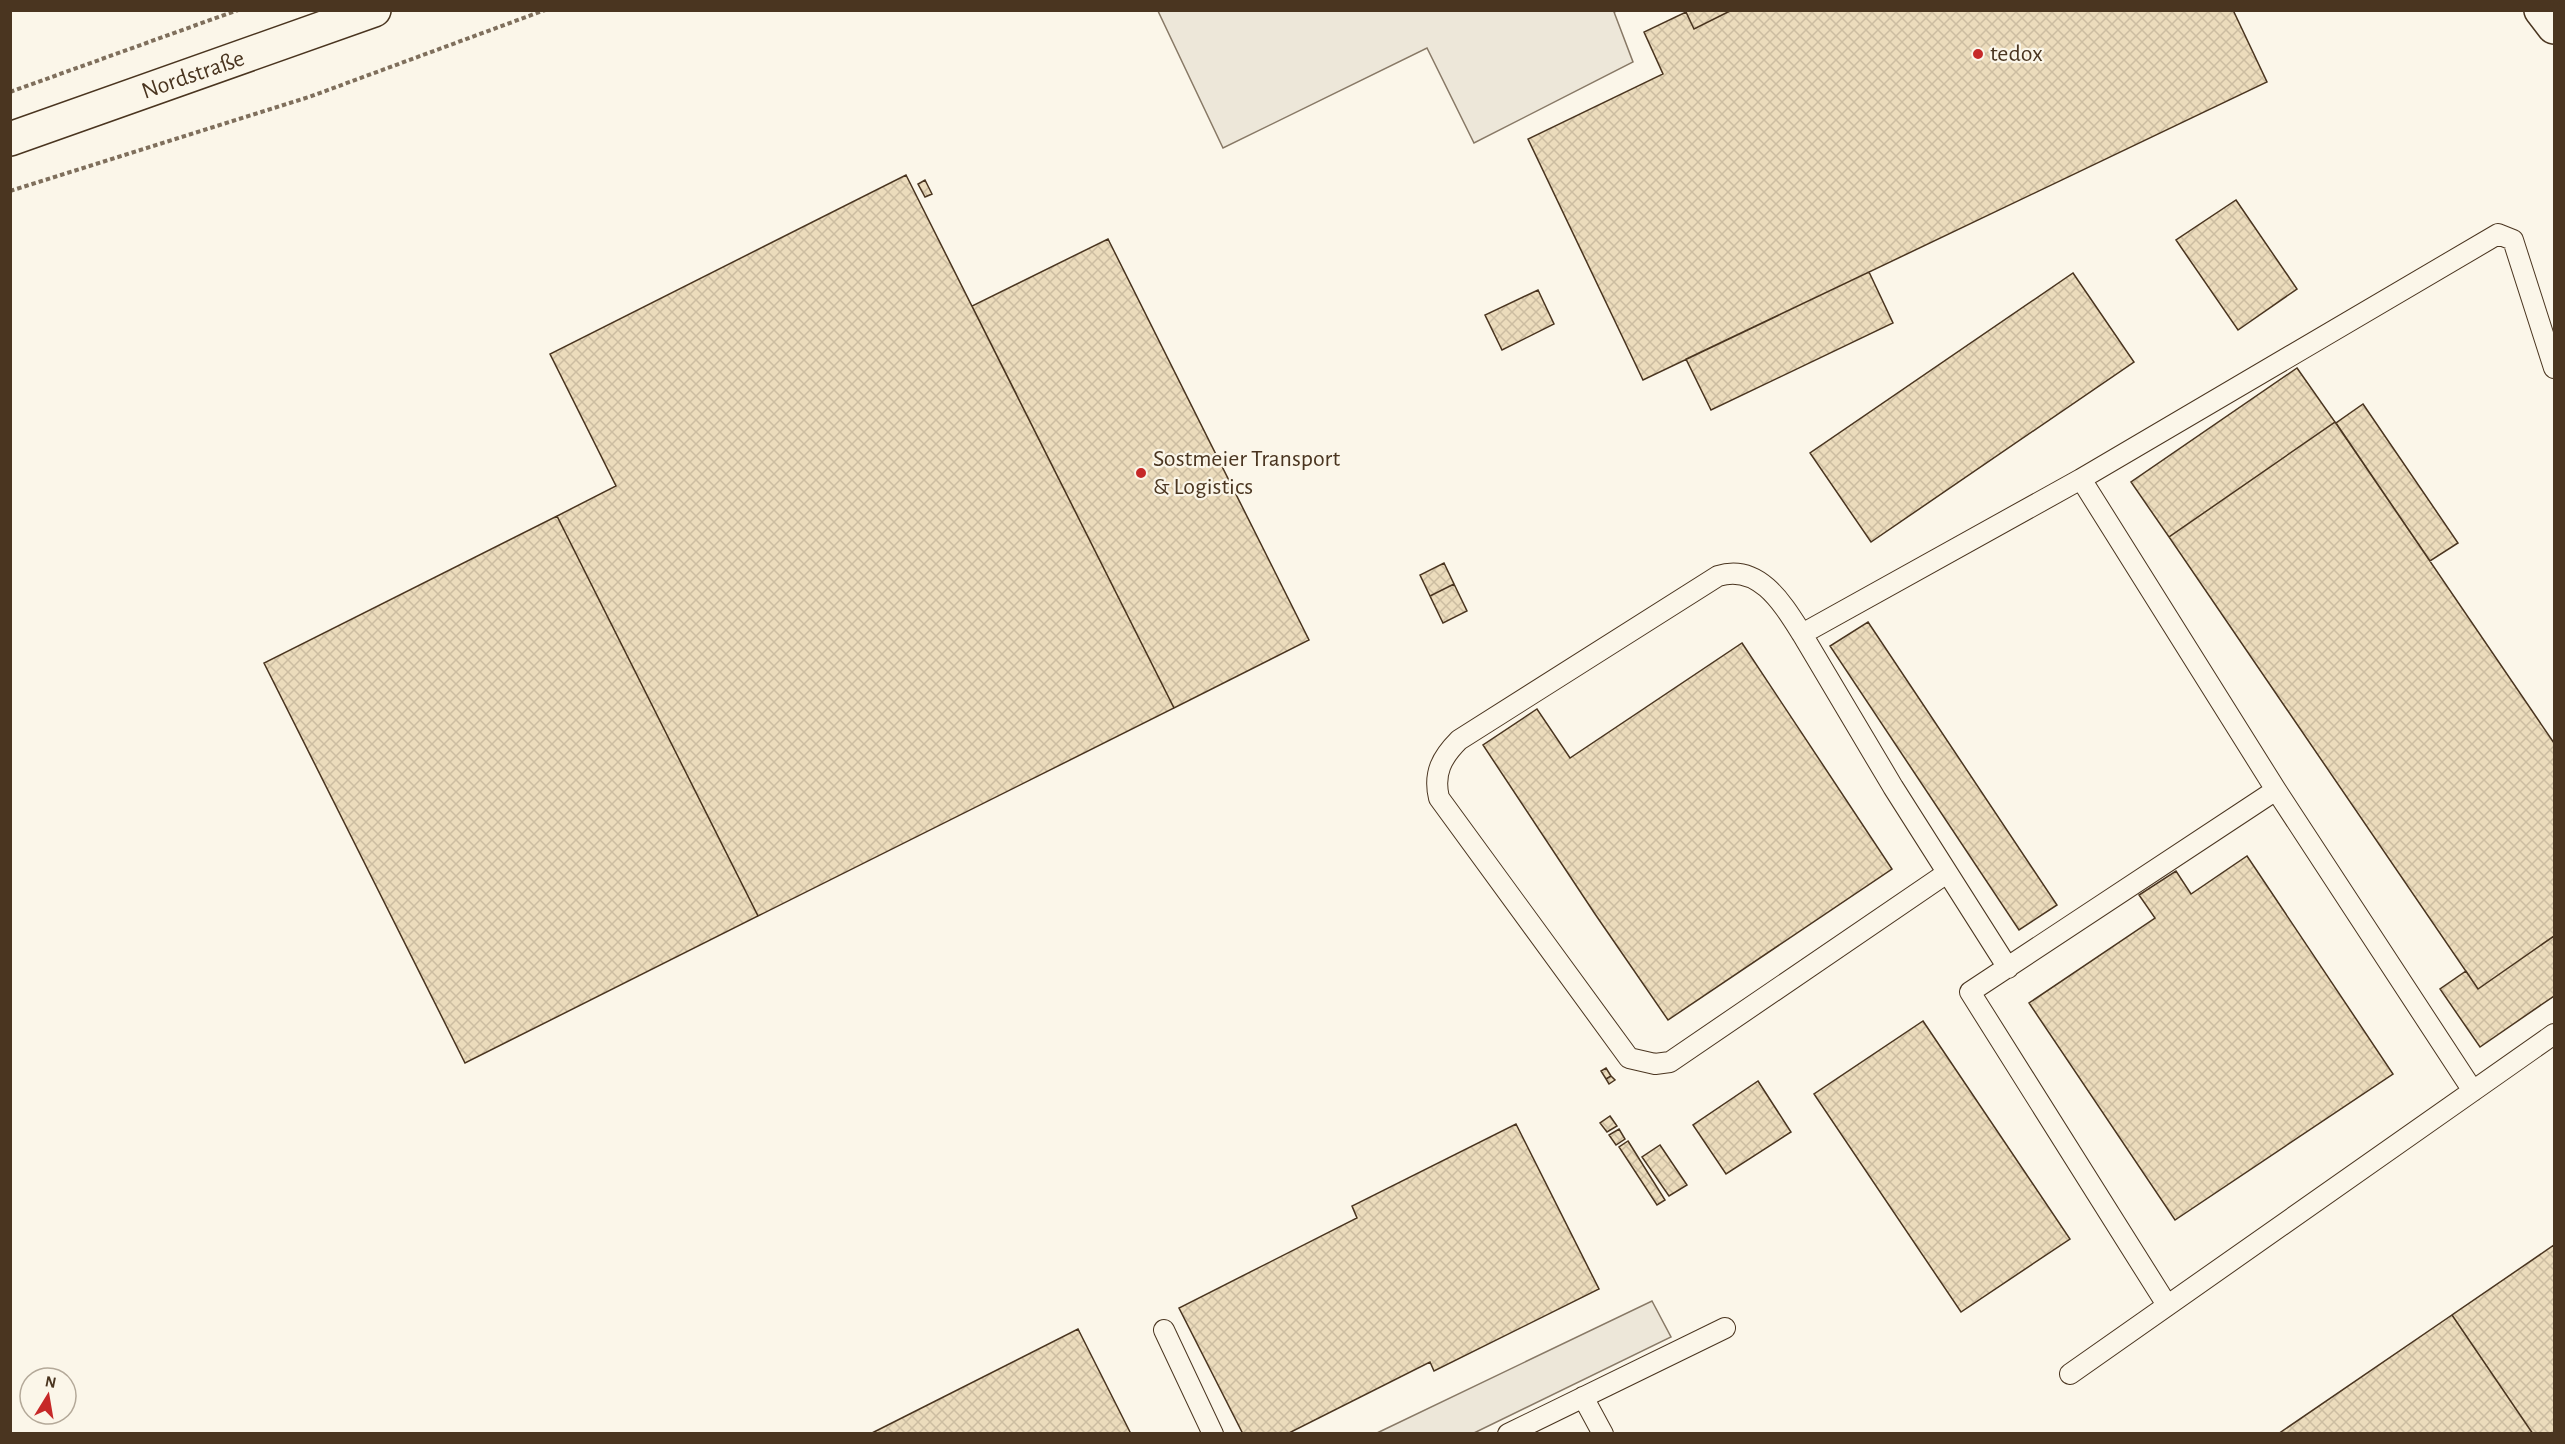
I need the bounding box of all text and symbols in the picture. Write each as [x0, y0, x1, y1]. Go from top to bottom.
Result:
place label: tedox [1990, 42, 2043, 66]
street label: Nordstraße [138, 46, 248, 104]
marker: tedox [1971, 47, 1985, 61]
place label: Sostmeier Transport & Logistics [1153, 447, 1340, 499]
marker: Sostmeier Transport & Logistics [1134, 466, 1148, 480]
north arrow [18, 1366, 78, 1426]
text: N [44, 1373, 58, 1391]

